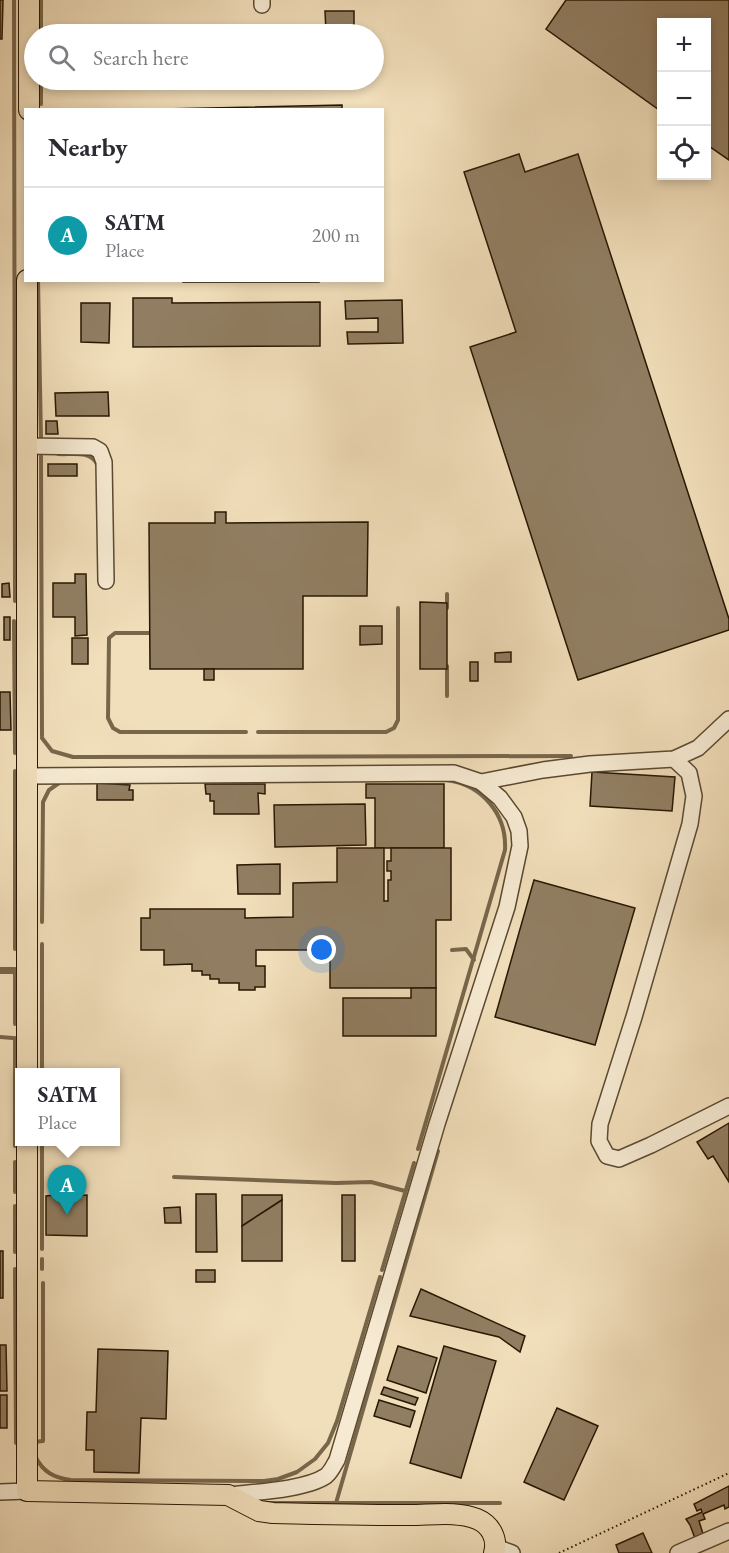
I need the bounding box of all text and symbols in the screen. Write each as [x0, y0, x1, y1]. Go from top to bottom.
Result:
map controls [657, 18, 711, 180]
button: + [657, 18, 711, 72]
search box [24, 24, 384, 90]
icon: search [45, 41, 78, 74]
text: Search here [93, 43, 188, 72]
button: − [657, 72, 711, 126]
button: locate [657, 126, 711, 180]
text: Nearby [48, 130, 128, 164]
text: SATM [105, 208, 165, 237]
text: A [60, 222, 75, 248]
text: 200 m [312, 222, 360, 248]
text: Place [105, 237, 144, 263]
your location [307, 935, 336, 964]
popup [15, 1068, 120, 1146]
text: SATM [37, 1080, 98, 1109]
text: Place [37, 1109, 77, 1135]
pin: A [48, 1166, 86, 1215]

